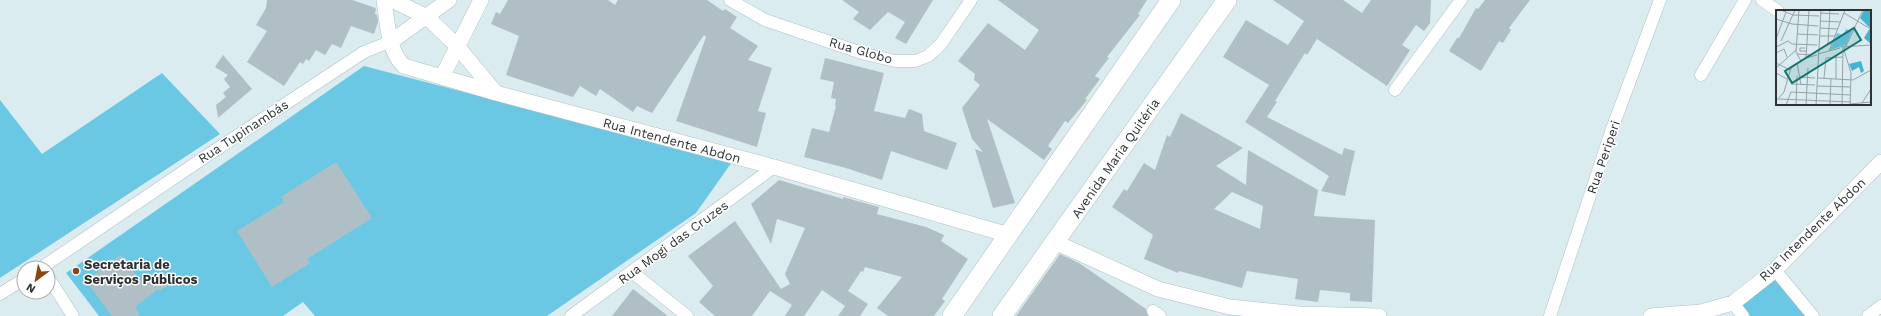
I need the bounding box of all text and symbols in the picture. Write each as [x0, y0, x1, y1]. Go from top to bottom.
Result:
inset map [1776, 10, 1871, 105]
street label: Rua Globo [827, 34, 894, 67]
street label: Avenida Maria Quitéria [1068, 95, 1163, 221]
street label: Rua Tupinambás [195, 97, 291, 166]
street label: Rua Intendente Abdon [601, 115, 742, 166]
street label: Rua Periperi [1584, 119, 1623, 196]
street label: Rua Intendente Abdon [1756, 175, 1869, 284]
street label: Rua Mogi das Cruzes [616, 198, 731, 287]
place label: Secretaria de Serviços Públicos [84, 257, 197, 287]
north arrow [16, 260, 56, 300]
marker: Secretaria de Serviços Públicos [71, 266, 81, 276]
text: N [24, 280, 38, 296]

